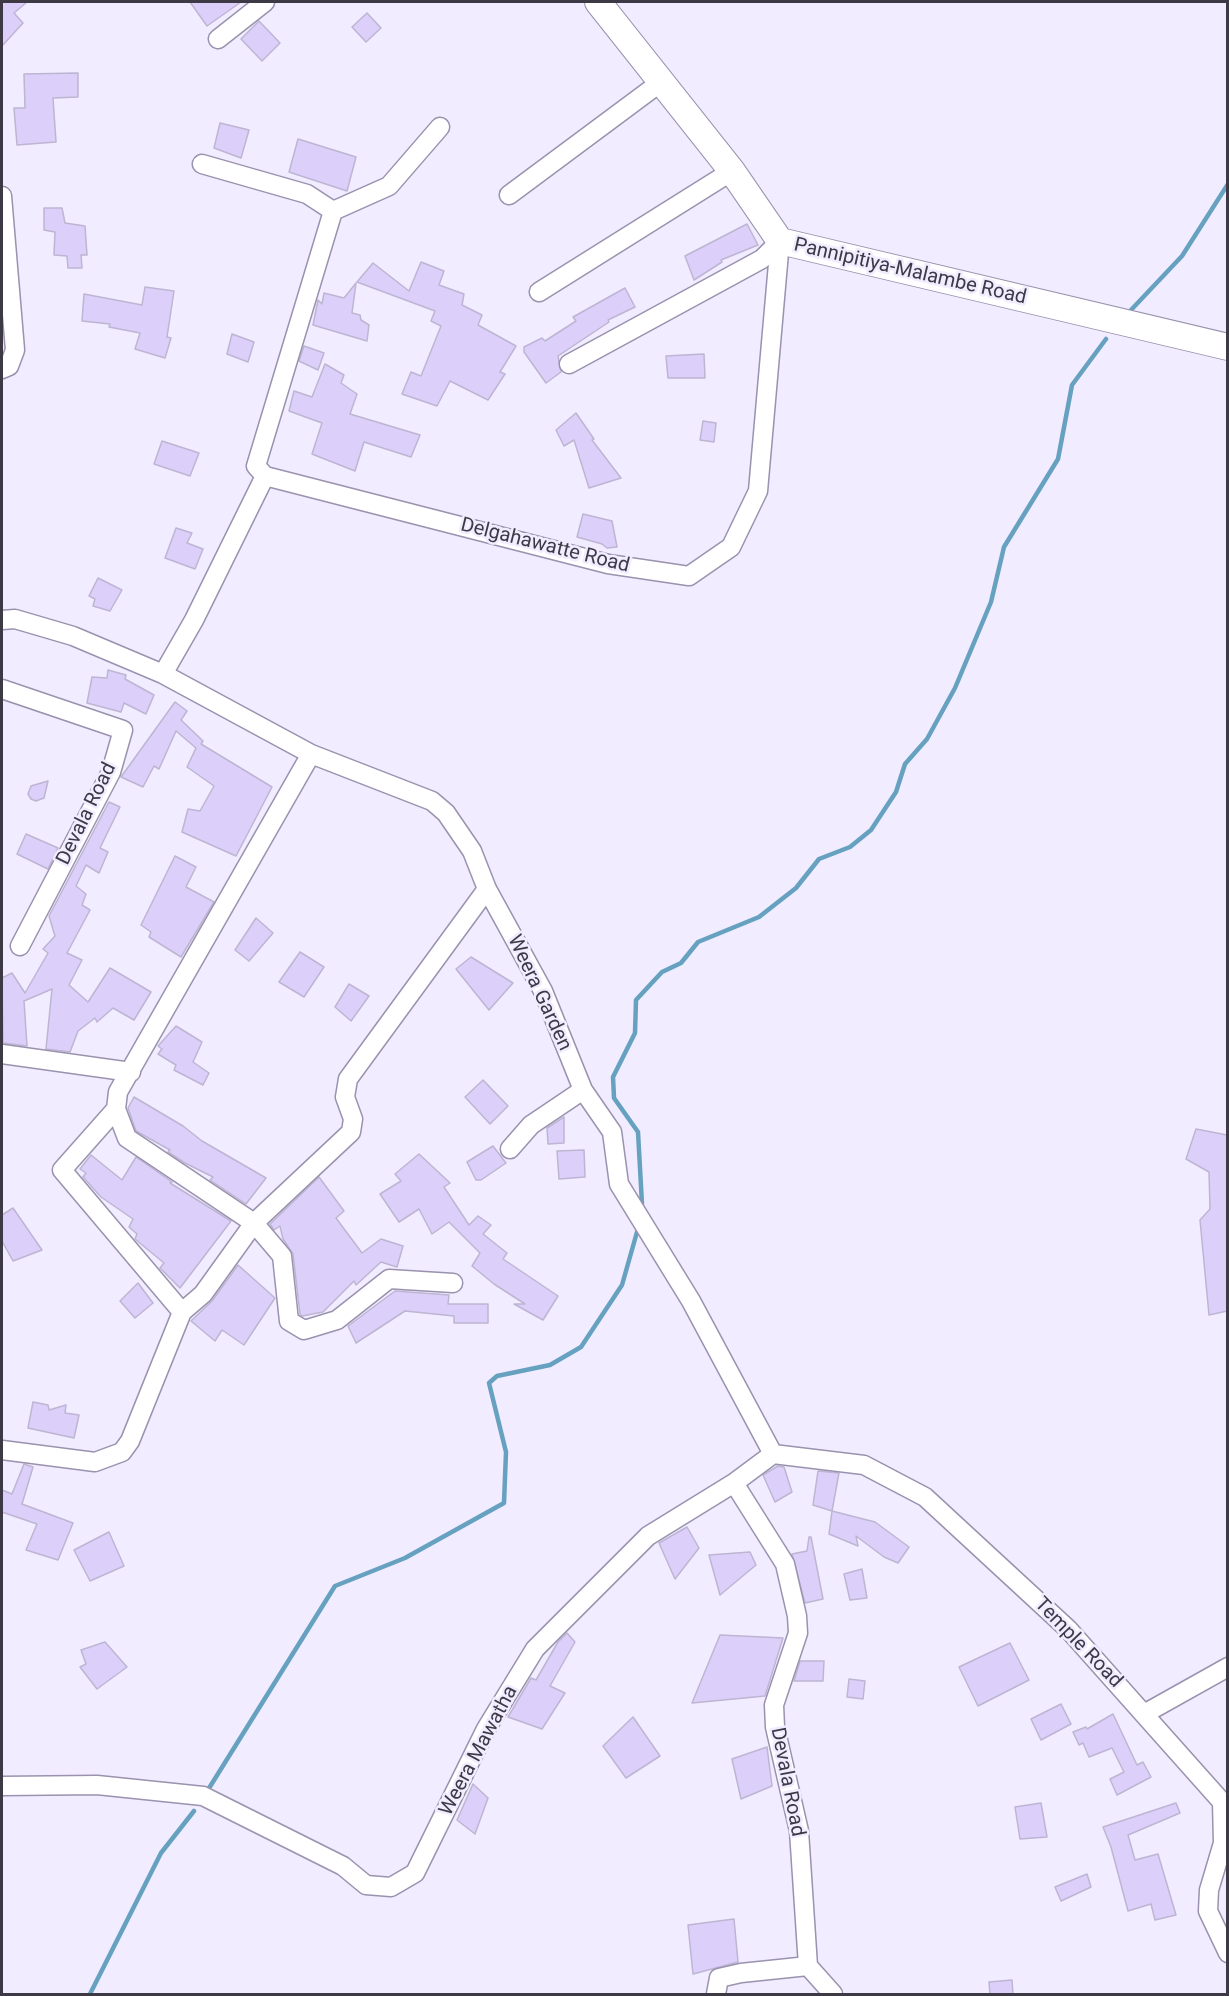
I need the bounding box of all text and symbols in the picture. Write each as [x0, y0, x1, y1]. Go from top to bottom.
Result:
street label: Pannipitiya-Malambe Road [791, 234, 1029, 310]
street label: Delgahawatte Road [458, 513, 632, 579]
street label: Devala Road [52, 759, 122, 869]
street label: Weera Garden [502, 931, 576, 1055]
street label: Temple Road [1029, 1593, 1127, 1693]
street label: Weera Mawatha [435, 1682, 523, 1820]
street label: Devala Road [765, 1725, 809, 1839]

